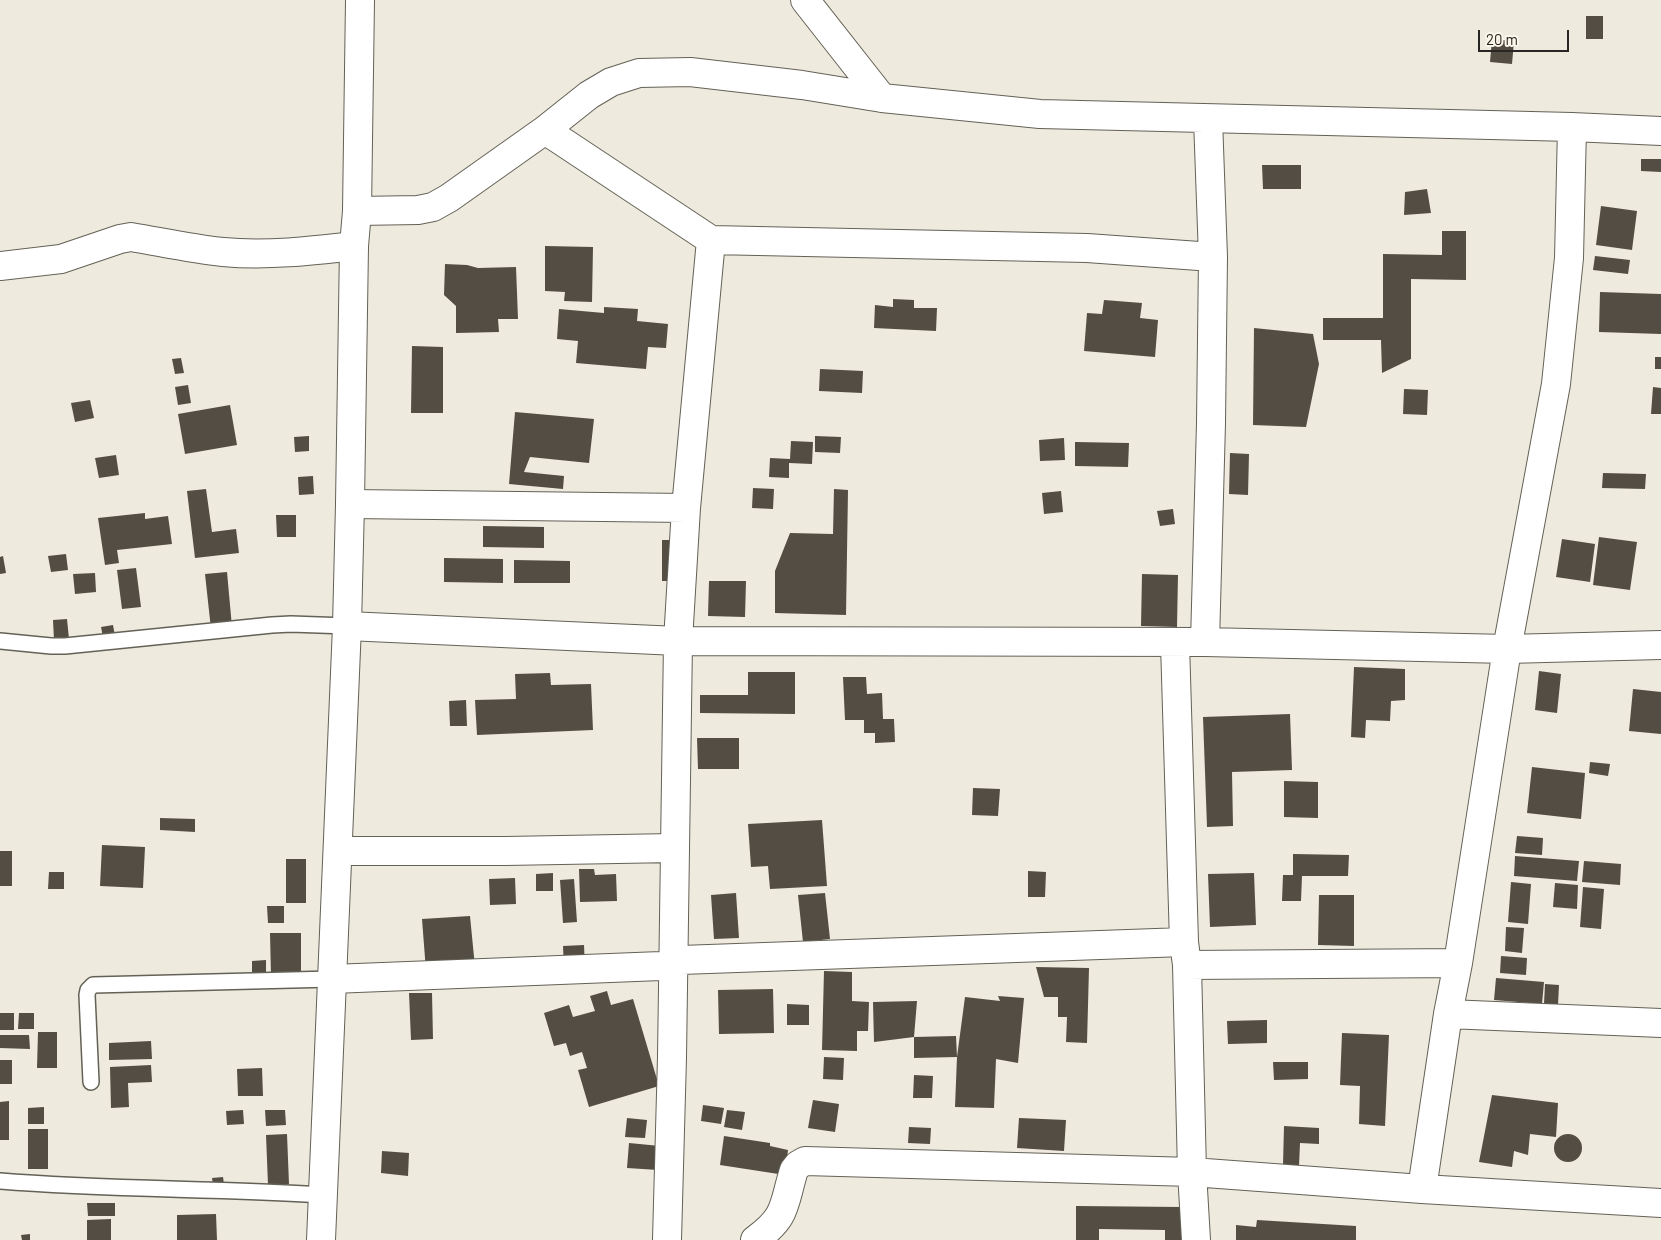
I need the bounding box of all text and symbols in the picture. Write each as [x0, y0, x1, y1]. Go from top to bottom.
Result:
scale bar [1481, 20, 1572, 52]
text: 20 m [1486, 30, 1518, 48]

